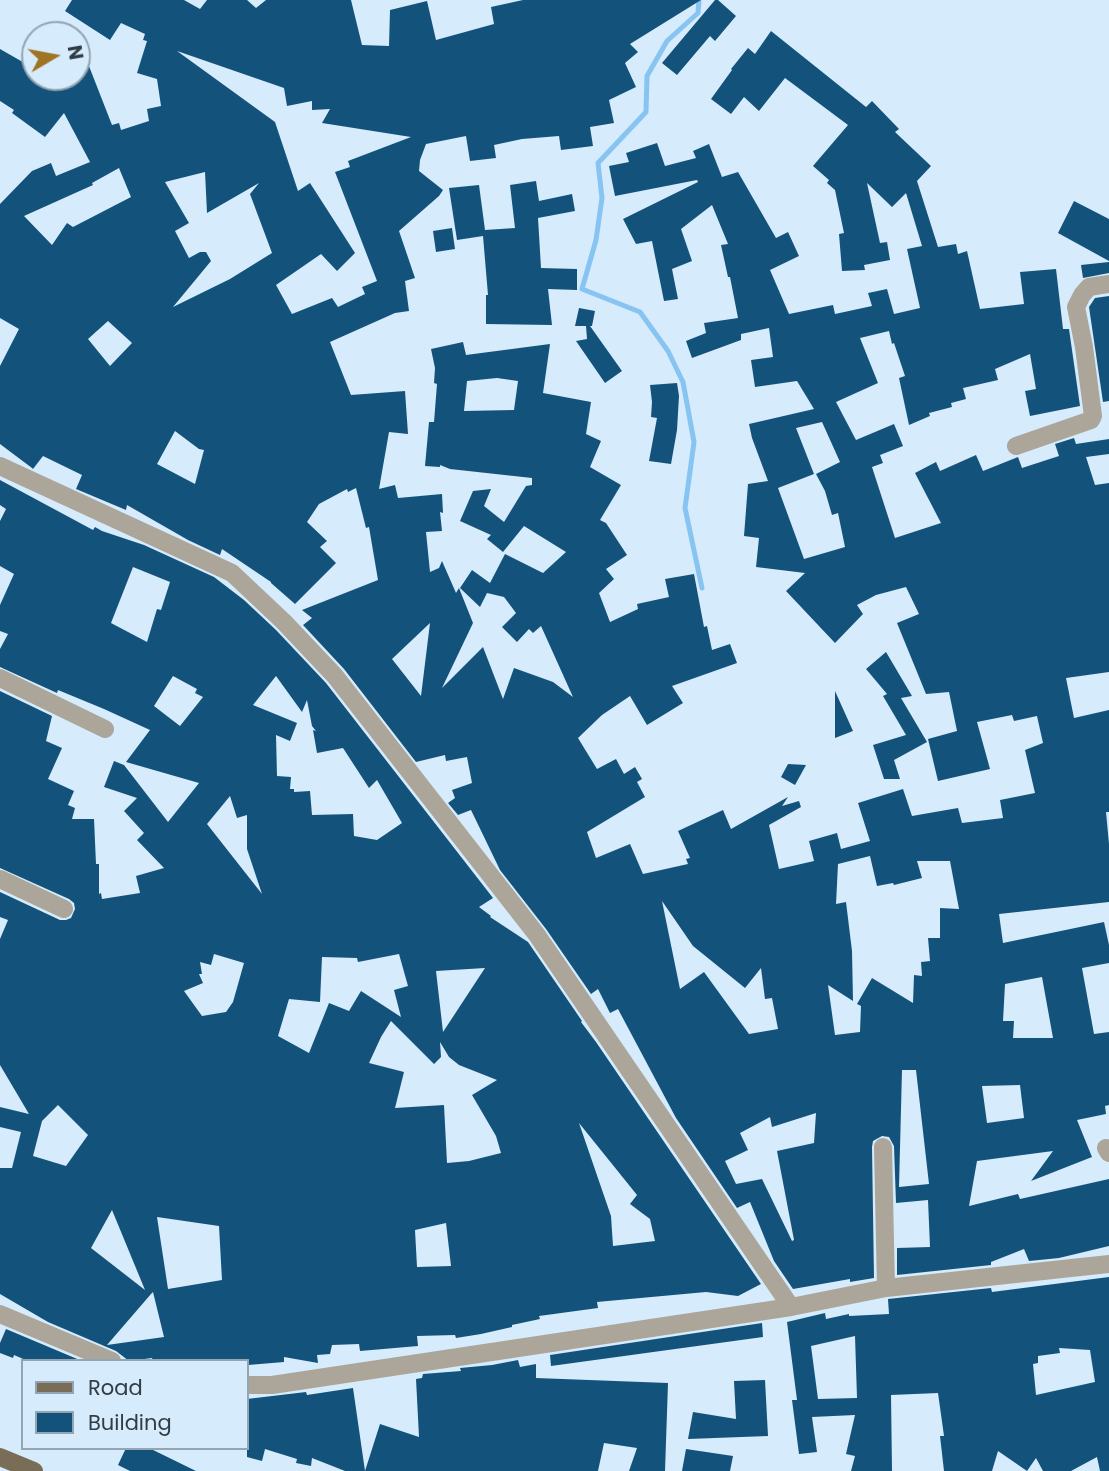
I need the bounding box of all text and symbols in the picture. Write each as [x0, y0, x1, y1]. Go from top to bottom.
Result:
north arrow [21, 21, 91, 91]
text: N [61, 43, 90, 62]
legend [21, 1359, 248, 1450]
text: Road [88, 1373, 143, 1402]
text: Building [88, 1408, 172, 1437]

